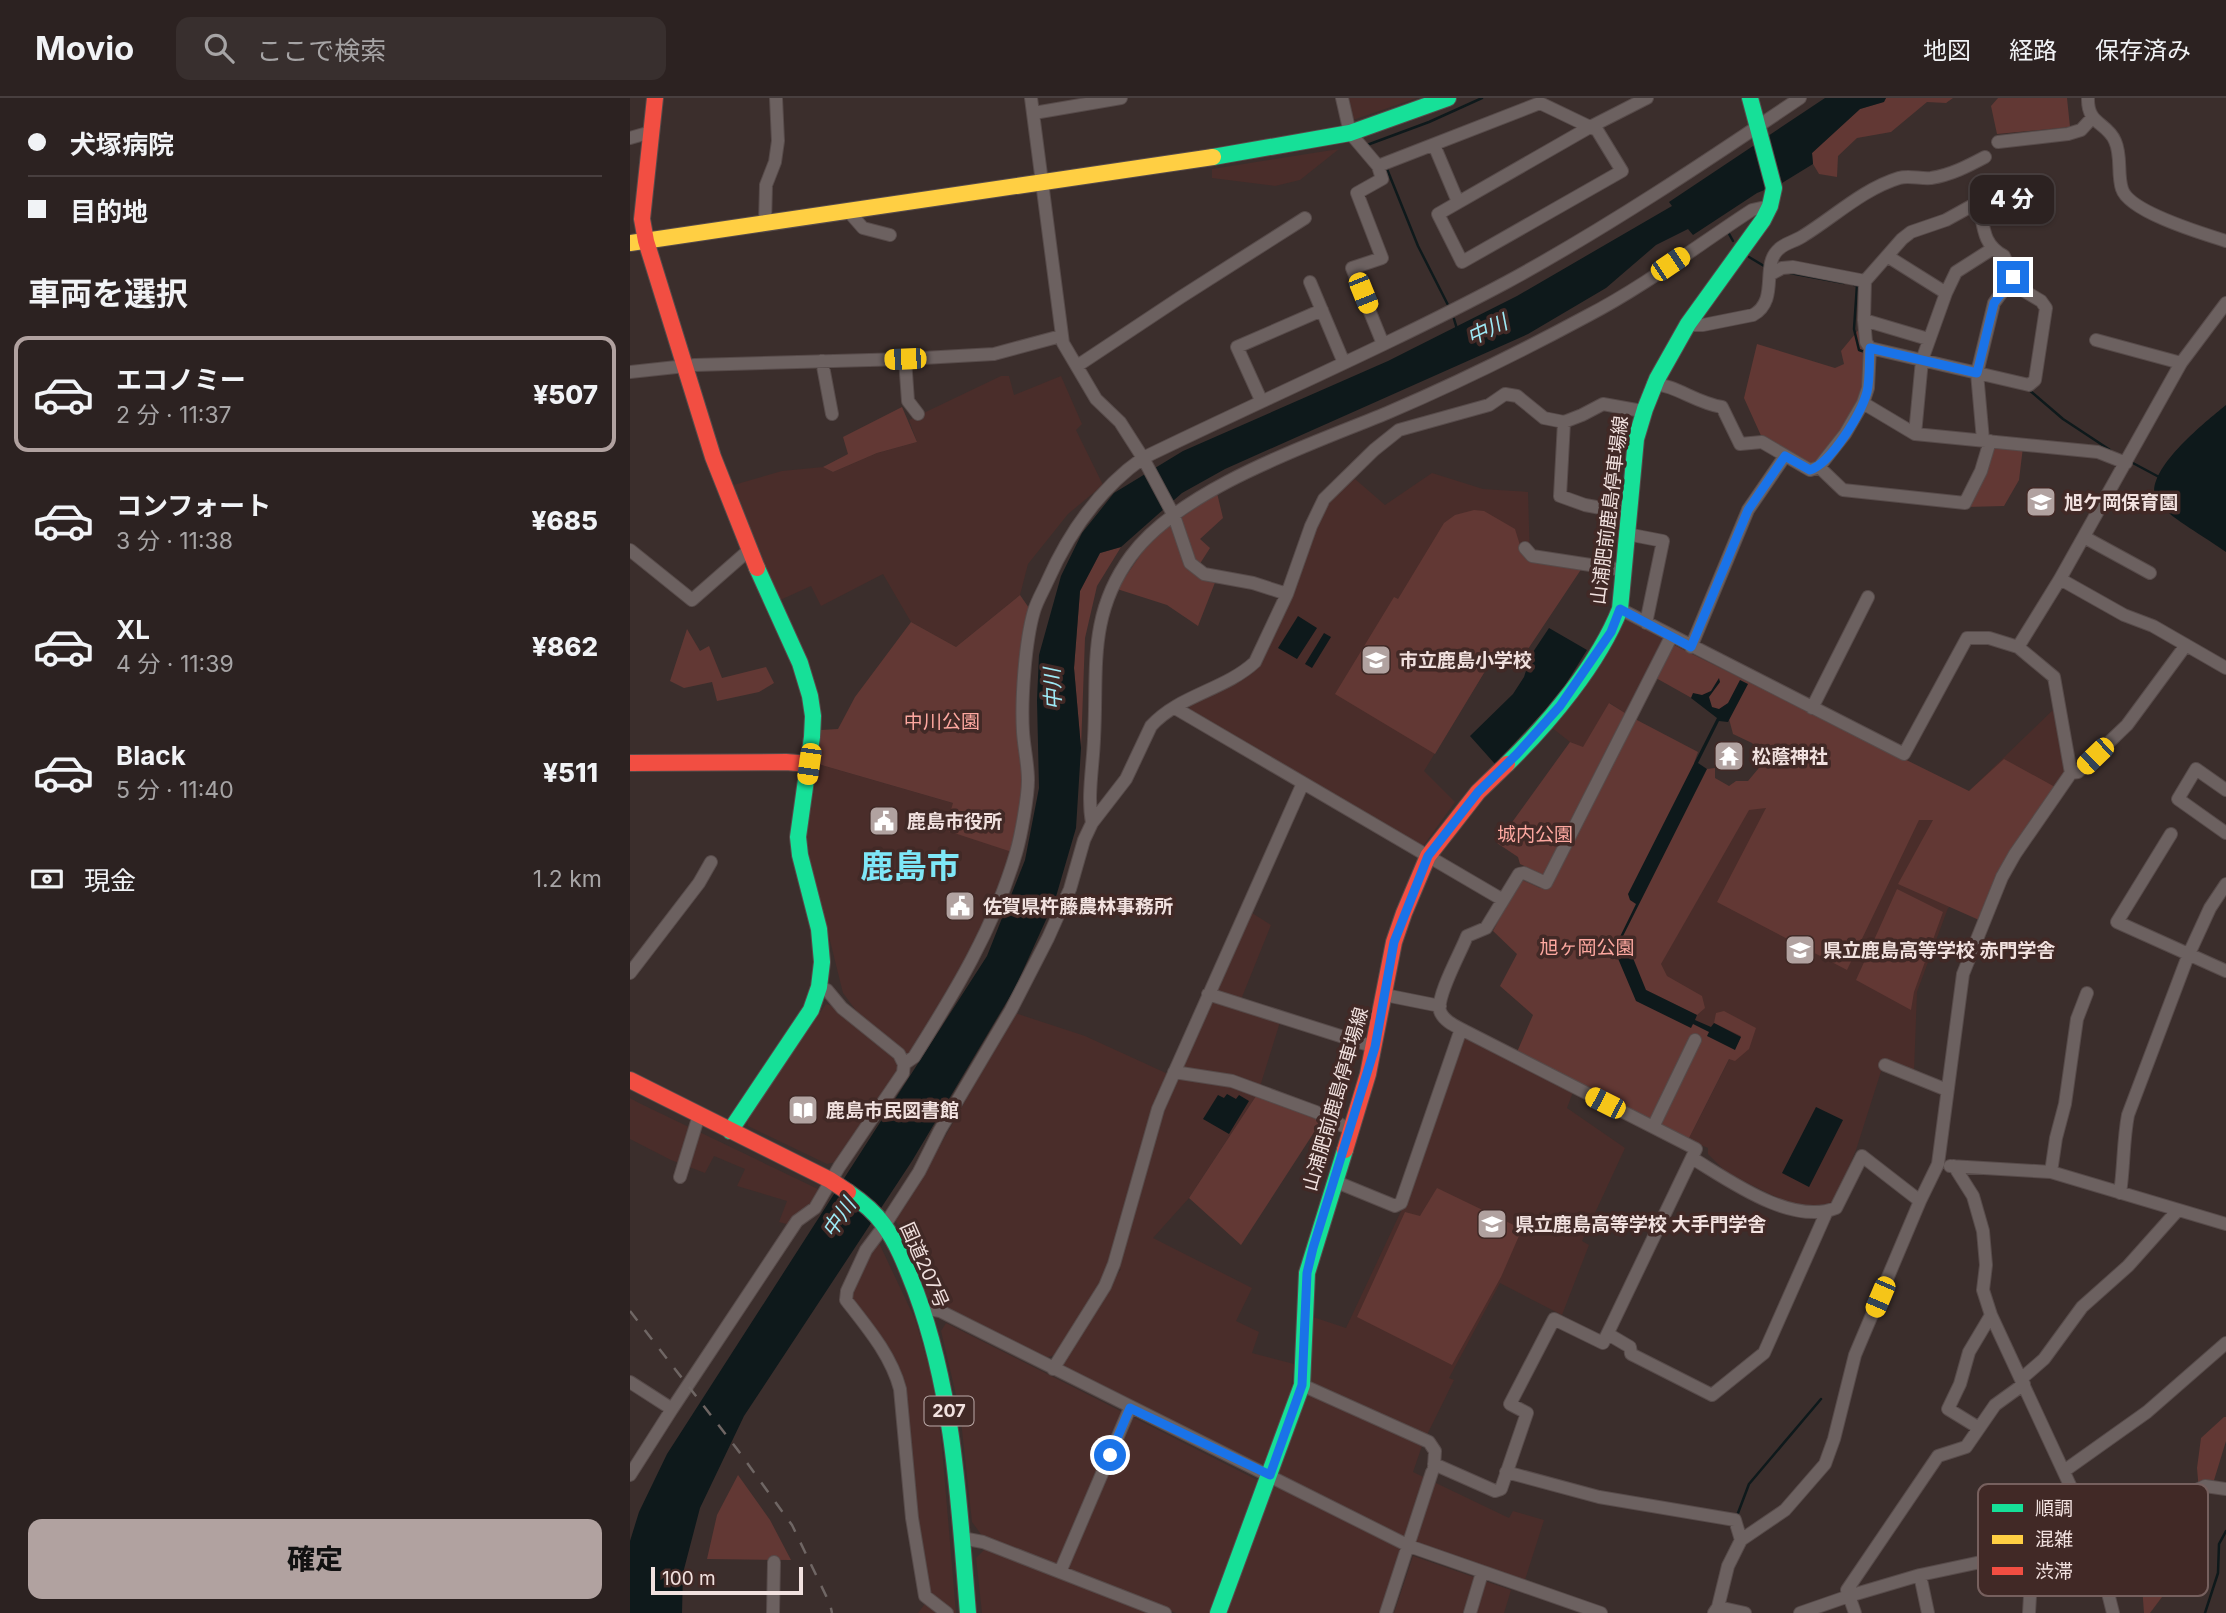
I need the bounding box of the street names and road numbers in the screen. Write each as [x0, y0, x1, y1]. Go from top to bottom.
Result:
street label: 山浦肥前鹿島停車場線 [1587, 414, 1632, 606]
street label: 山浦肥前鹿島停車場線 [1298, 1005, 1373, 1194]
street label: 国道207号 [896, 1219, 954, 1311]
road number: 207 [924, 1396, 974, 1426]

